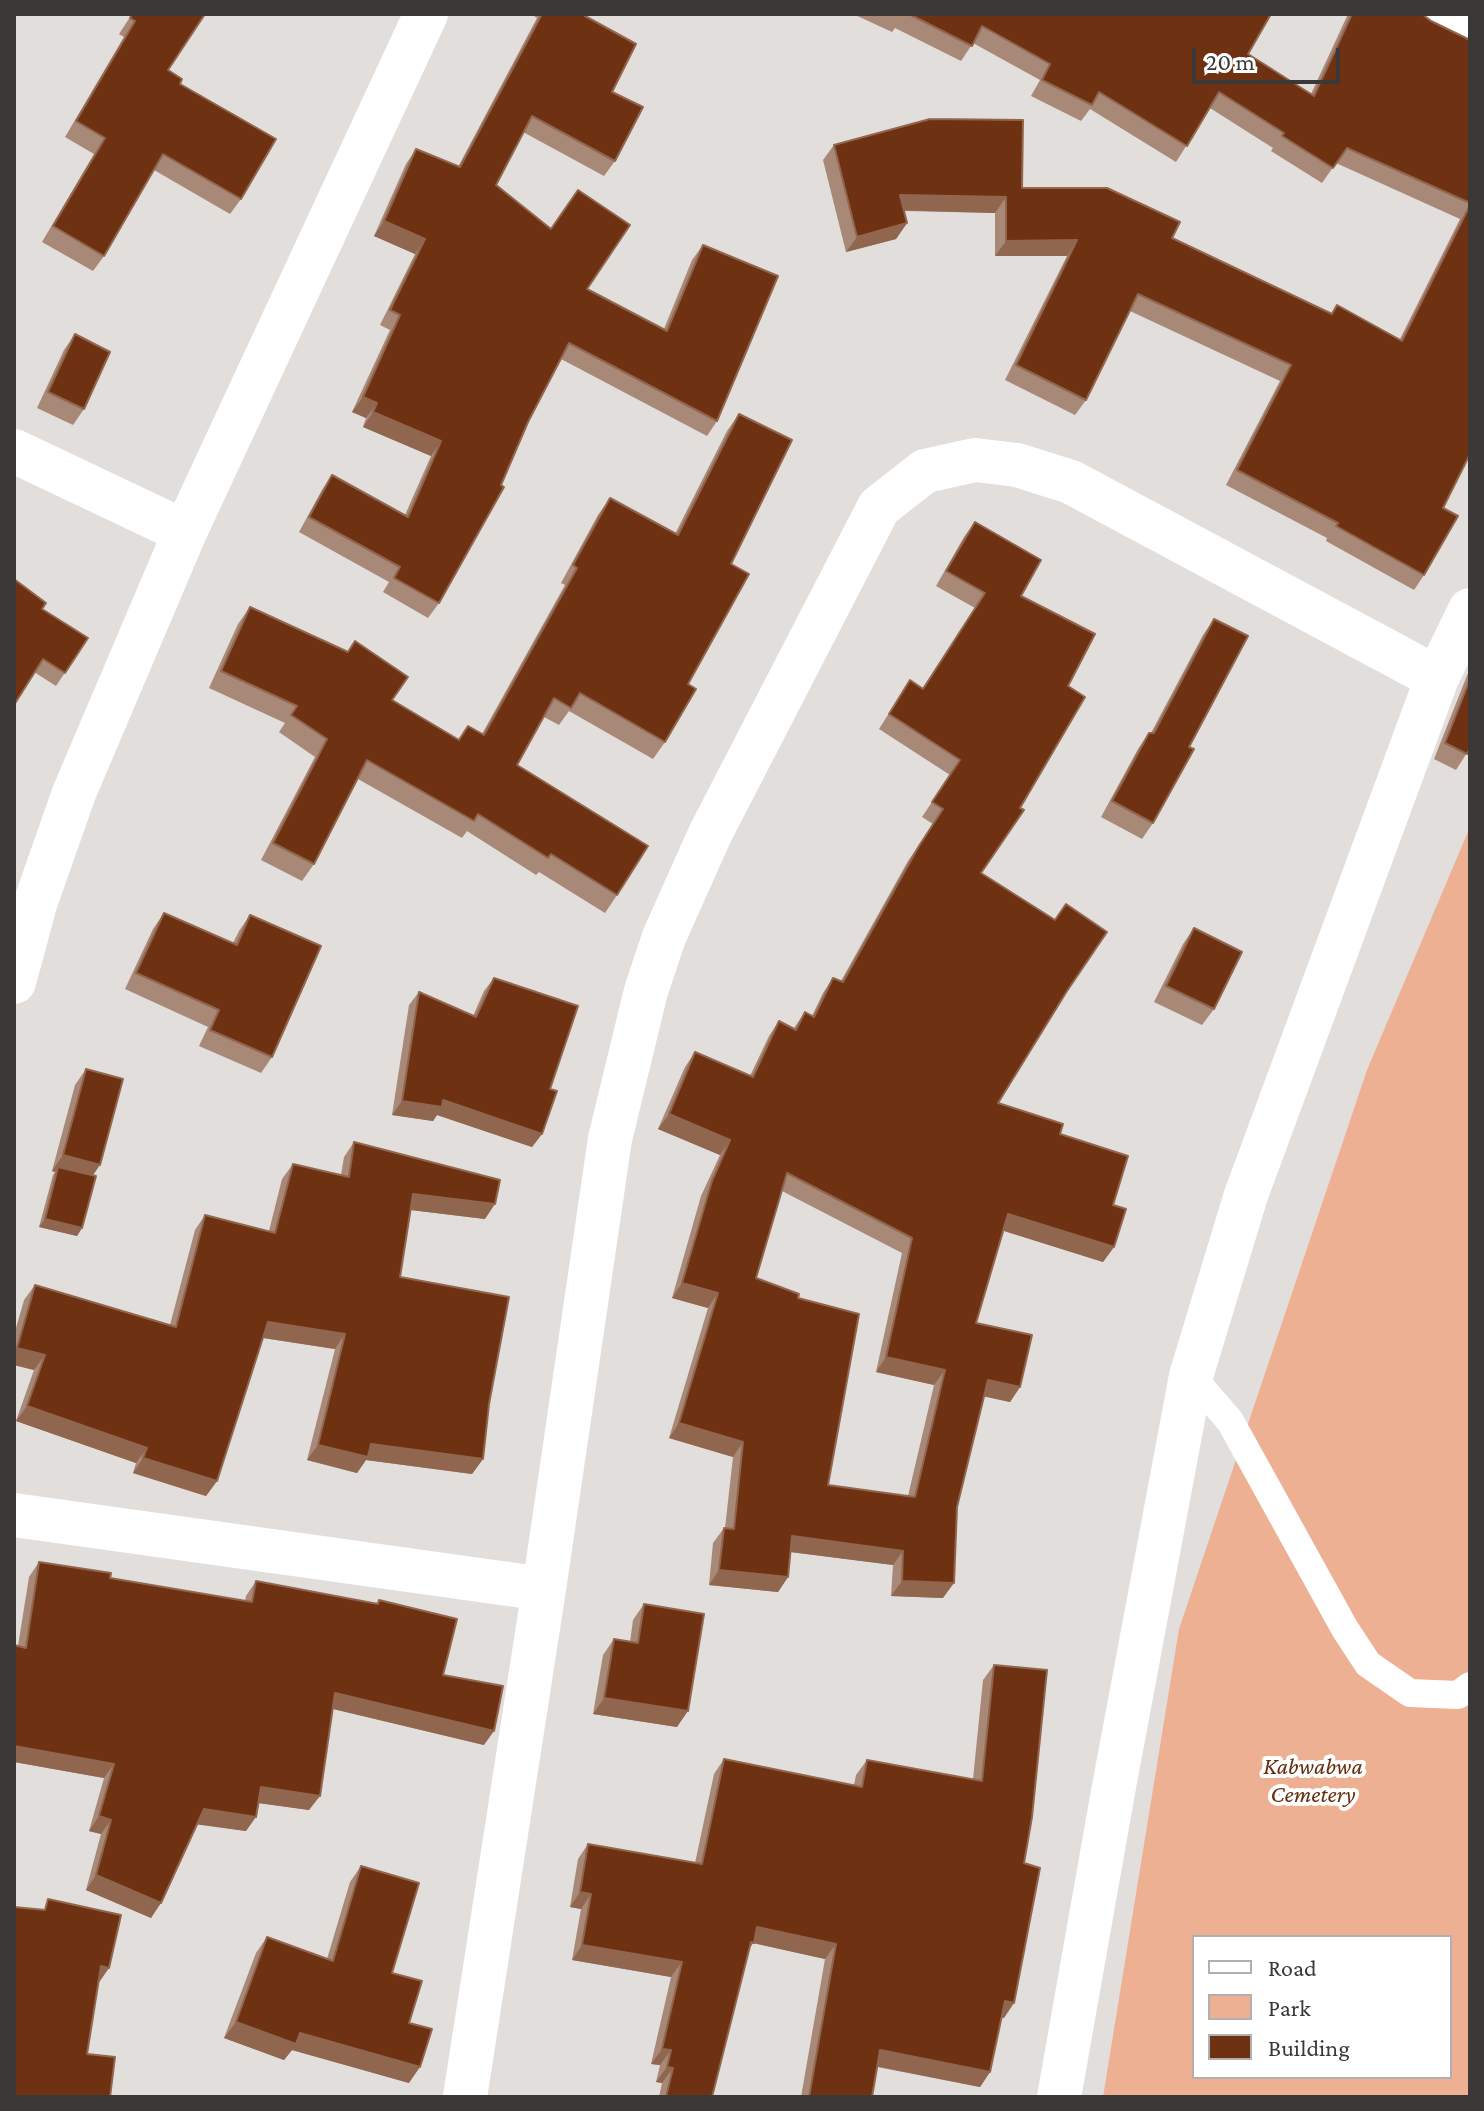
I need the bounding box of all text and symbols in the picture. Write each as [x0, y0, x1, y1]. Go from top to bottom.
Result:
scale bar [1196, 32, 1344, 82]
text: 20 m [1206, 48, 1255, 75]
park label: Kabwabwa Cemetery [1263, 1753, 1363, 1809]
legend [1192, 1935, 1452, 2079]
text: Road [1268, 1954, 1317, 1981]
text: Park [1268, 1994, 1311, 2021]
text: Building [1268, 2034, 1350, 2061]

